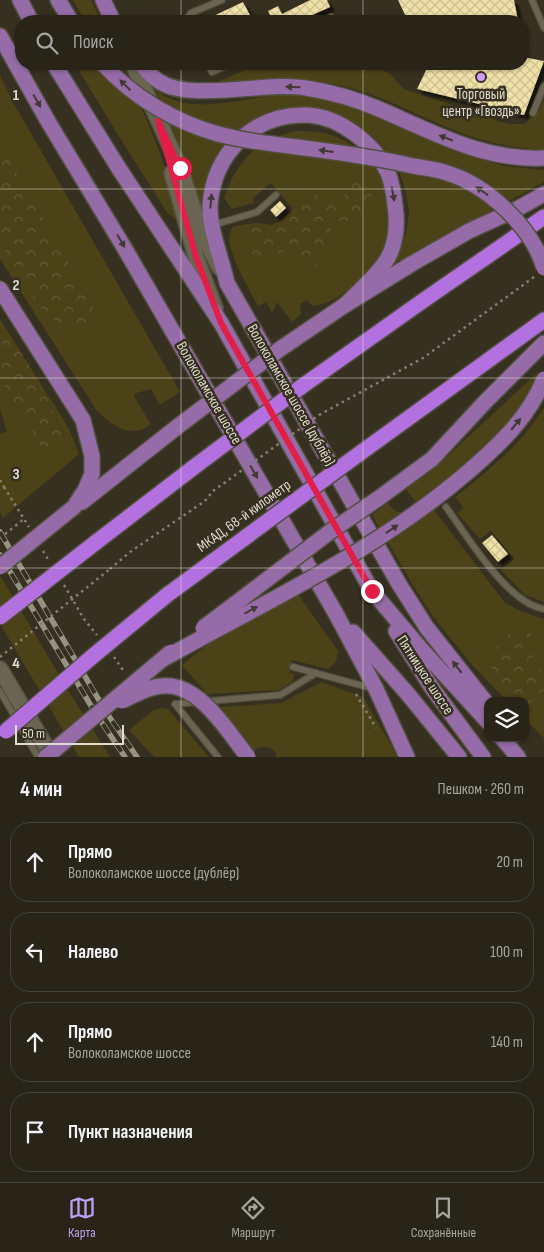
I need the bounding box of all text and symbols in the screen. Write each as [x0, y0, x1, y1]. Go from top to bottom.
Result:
search box [15, 15, 529, 70]
icon: search [33, 29, 61, 57]
text: Поиск [73, 31, 113, 54]
marker: Торговый центр «Гвоздь» [475, 71, 487, 83]
one-way arrow [119, 79, 131, 91]
one-way arrow [284, 83, 300, 91]
place label: Торговый центр «Гвоздь» [442, 85, 520, 121]
text: 1 [13, 86, 20, 105]
one-way arrow [33, 94, 41, 109]
one-way arrow [438, 134, 453, 142]
one-way arrow [317, 147, 333, 155]
route start [169, 157, 192, 180]
one-way arrow [390, 186, 398, 202]
one-way arrow [475, 186, 488, 196]
one-way arrow [208, 193, 216, 209]
one-way arrow [116, 234, 125, 247]
text: 2 [12, 276, 20, 295]
street label: Волоколамское шоссе (дублёр) [243, 321, 339, 469]
street label: Волоколамское шоссе [172, 338, 246, 448]
one-way arrow [510, 418, 521, 431]
text: 3 [12, 465, 20, 484]
one-way arrow [250, 465, 258, 480]
street label: МКАД, 68-й километр [193, 476, 295, 556]
one-way arrow [385, 524, 399, 534]
route end [361, 580, 384, 603]
one-way arrow [244, 606, 259, 614]
street label: Пятницкое шоссе [392, 632, 458, 718]
text: 4 [12, 654, 20, 673]
one-way arrow [452, 661, 463, 674]
map controls [484, 697, 529, 742]
button: layers [484, 697, 529, 742]
scale bar [15, 722, 124, 745]
text: 50 m [22, 725, 45, 742]
text: 4 мин [20, 777, 62, 802]
text: Пешком · 260 m [438, 780, 524, 799]
text: Прямо [68, 841, 112, 864]
icon: ahead [21, 848, 49, 876]
text: 20 m [496, 853, 523, 872]
text: Волоколамское шоссе (дублёр) [68, 864, 239, 883]
icon: left [21, 938, 49, 966]
text: Налево [68, 941, 118, 964]
text: 100 m [490, 943, 523, 962]
text: Прямо [68, 1021, 112, 1044]
icon: ahead [21, 1028, 49, 1056]
text: 140 m [491, 1033, 523, 1052]
text: Волоколамское шоссе [68, 1044, 191, 1063]
icon: arrive [21, 1118, 49, 1146]
text: Пункт назначения [68, 1121, 193, 1144]
tab: Карта [68, 1194, 96, 1241]
tab: Маршрут [231, 1194, 275, 1241]
tab: Сохранённые [411, 1194, 476, 1241]

